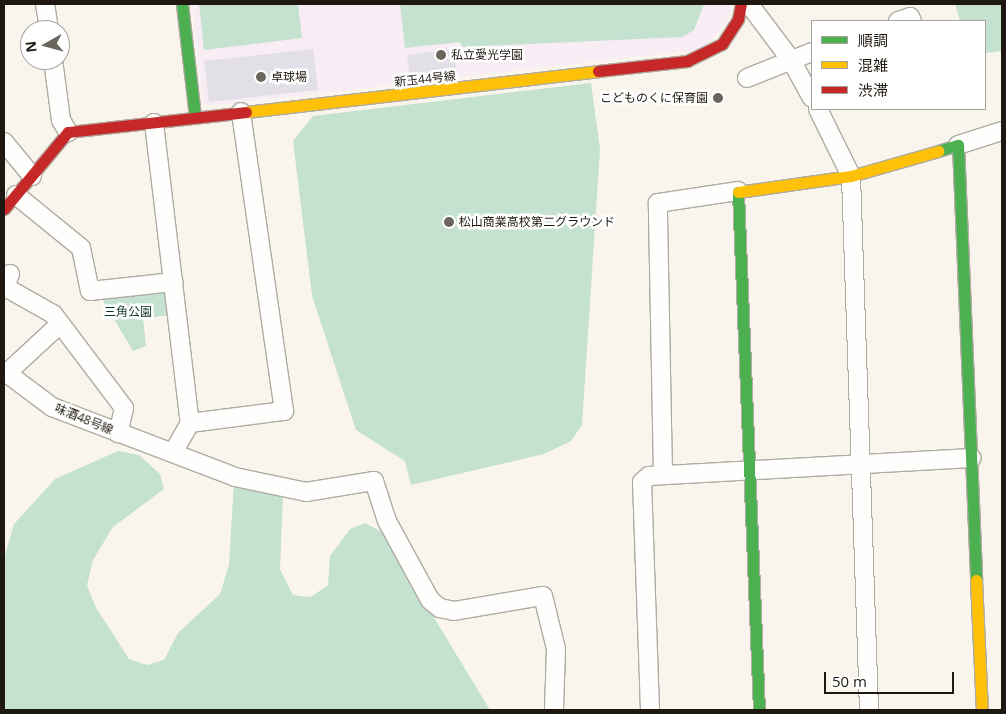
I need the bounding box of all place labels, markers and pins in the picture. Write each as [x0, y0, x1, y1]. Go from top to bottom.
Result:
place label: 私立愛光学園 [451, 48, 523, 62]
marker: 私立愛光学園 [435, 49, 447, 61]
place label: 卓球場 [271, 70, 307, 84]
marker: 卓球場 [255, 71, 267, 83]
place label: こどものくに保育園 [600, 91, 708, 105]
marker: こどものくに保育園 [712, 92, 724, 104]
place label: 松山商業高校第二グラウンド [459, 215, 615, 229]
marker: 松山商業高校第二グラウンド [443, 216, 455, 228]

